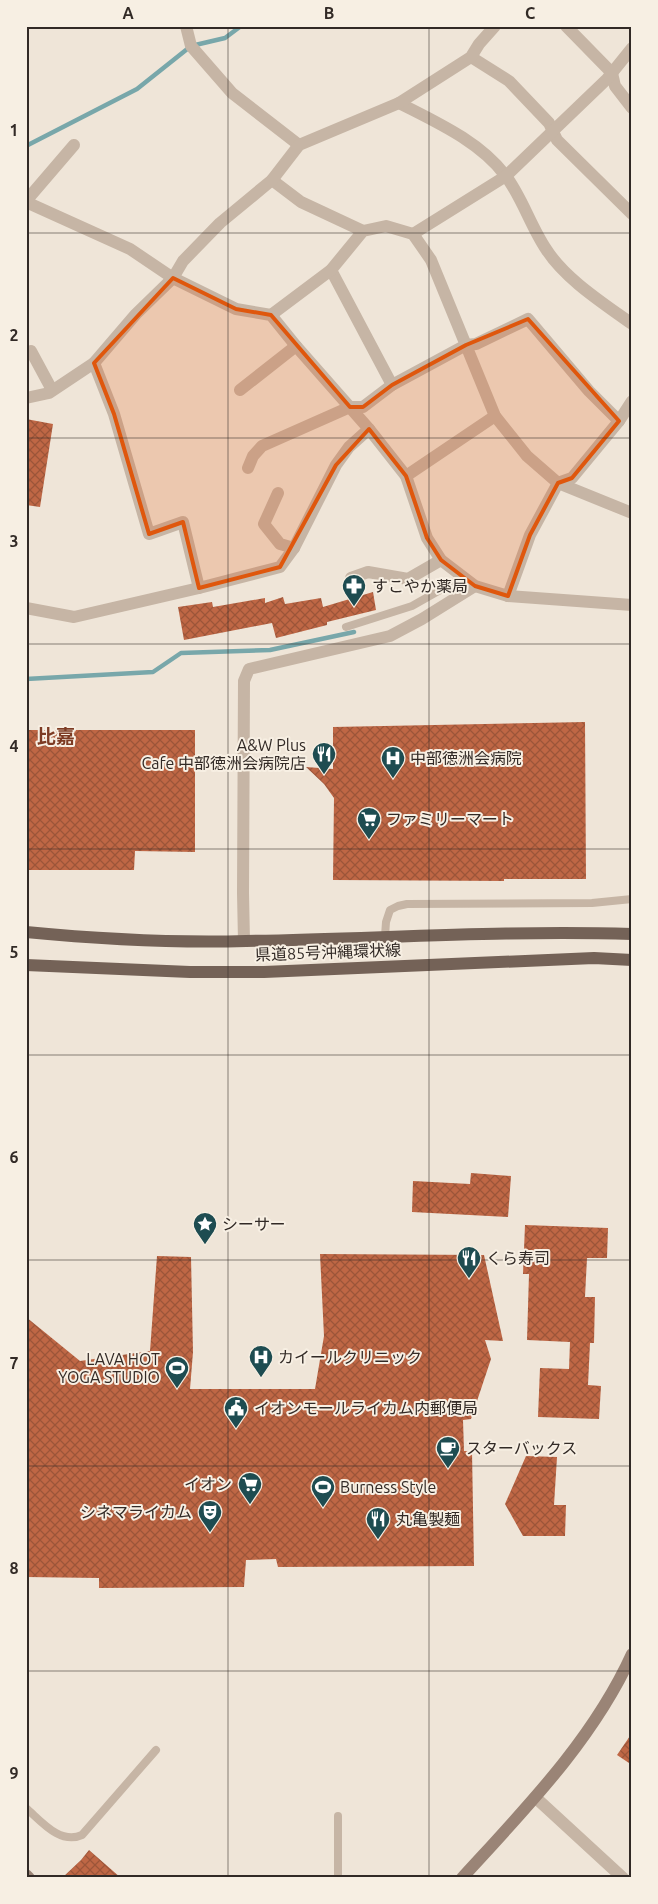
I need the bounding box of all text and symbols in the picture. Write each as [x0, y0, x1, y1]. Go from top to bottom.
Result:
text: A [122, 4, 134, 22]
text: B [324, 4, 334, 22]
text: C [525, 4, 535, 22]
text: 1 [9, 121, 19, 139]
text: 2 [9, 326, 19, 344]
text: 3 [9, 532, 19, 550]
pharmacy icon: すこやか薬局 [341, 573, 367, 607]
place label: すこやか薬局 [372, 577, 468, 595]
district label: 比嘉 [37, 725, 75, 747]
place label: A&W Plus Cafe 中部徳洲会病院店 [141, 736, 306, 772]
text: 4 [9, 737, 19, 755]
restaurant icon: A&W Plus Cafe 中部徳洲会病院店 [311, 741, 337, 775]
hospital icon: 中部徳洲会病院 [380, 745, 406, 779]
place label: 中部徳洲会病院 [410, 749, 522, 767]
supermarket icon: ファミリーマート [356, 806, 382, 840]
place label: ファミリーマート [386, 810, 514, 828]
street label: 県道85号沖縄環状線 [255, 940, 401, 964]
text: 5 [9, 943, 19, 961]
text: 6 [9, 1148, 19, 1166]
place icon: シーサー [192, 1211, 218, 1245]
place label: シーサー [222, 1215, 286, 1233]
restaurant icon: くら寿司 [456, 1245, 482, 1279]
place label: くら寿司 [486, 1249, 550, 1267]
hospital icon: カイールクリニック [248, 1344, 274, 1378]
place label: カイールクリニック [278, 1348, 422, 1366]
place label: LAVA HOT YOGA STUDIO [58, 1350, 160, 1386]
text: 7 [9, 1354, 19, 1372]
sports icon: LAVA HOT YOGA STUDIO [164, 1355, 190, 1389]
public building icon: イオンモールライカム内郵便局 [223, 1395, 249, 1429]
place label: イオンモールライカム内郵便局 [254, 1399, 478, 1417]
cafe icon: スターバックス [435, 1435, 461, 1469]
place label: スターバックス [466, 1439, 577, 1457]
supermarket icon: イオン [237, 1471, 263, 1505]
sports icon: Burness Style [310, 1474, 336, 1508]
place label: イオン [184, 1475, 232, 1493]
place label: Burness Style [340, 1478, 436, 1496]
theatre icon: シネマライカム [197, 1499, 223, 1533]
place label: シネマライカム [80, 1503, 192, 1521]
restaurant icon: 丸亀製麺 [365, 1506, 391, 1540]
place label: 丸亀製麺 [396, 1510, 460, 1528]
text: 8 [9, 1559, 19, 1577]
text: 9 [9, 1764, 19, 1782]

